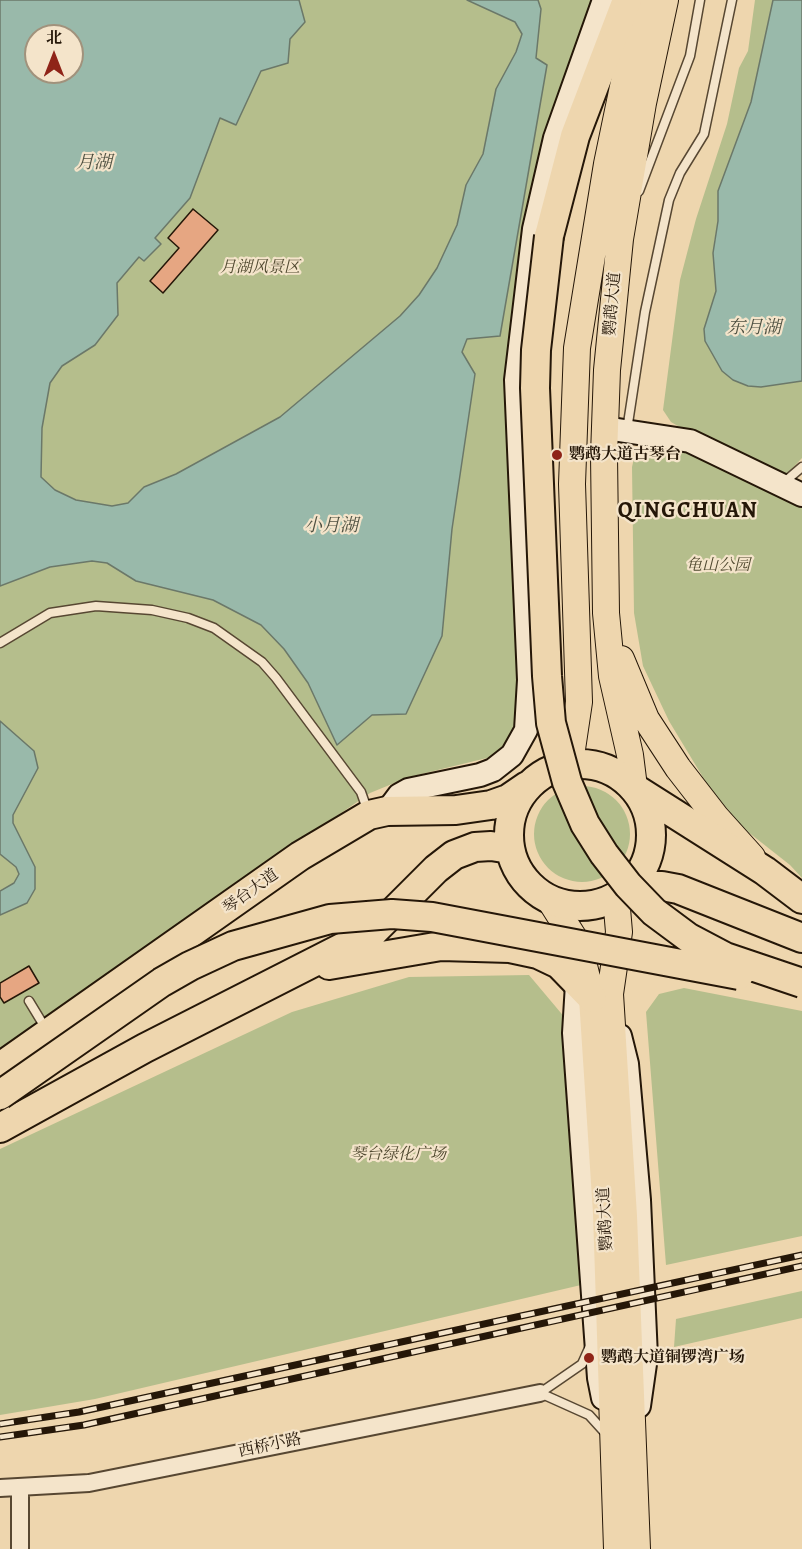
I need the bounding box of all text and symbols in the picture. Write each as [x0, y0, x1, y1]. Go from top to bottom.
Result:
north arrow [24, 24, 84, 84]
text: 北 [46, 27, 62, 49]
water label: 月湖 [76, 153, 112, 175]
park label: 月湖风景区 [220, 258, 300, 278]
street label: 鹦鹉大道 [601, 271, 625, 337]
water label: 东月湖 [727, 318, 781, 340]
place label: 鹦鹉大道古琴台 [569, 445, 681, 465]
marker: 鹦鹉大道古琴台 [550, 448, 564, 462]
district label: QINGCHUAN [618, 499, 758, 525]
water label: 小月湖 [304, 516, 358, 538]
park label: 龟山公园 [686, 556, 750, 576]
street label: 琴台大道 [219, 865, 283, 919]
park label: 琴台绿化广场 [350, 1145, 446, 1165]
street label: 鹦鹉大道 [595, 1187, 617, 1251]
place label: 鹦鹉大道铜锣湾广场 [601, 1348, 745, 1368]
marker: 鹦鹉大道铜锣湾广场 [582, 1351, 596, 1365]
street label: 西桥小路 [237, 1430, 303, 1462]

